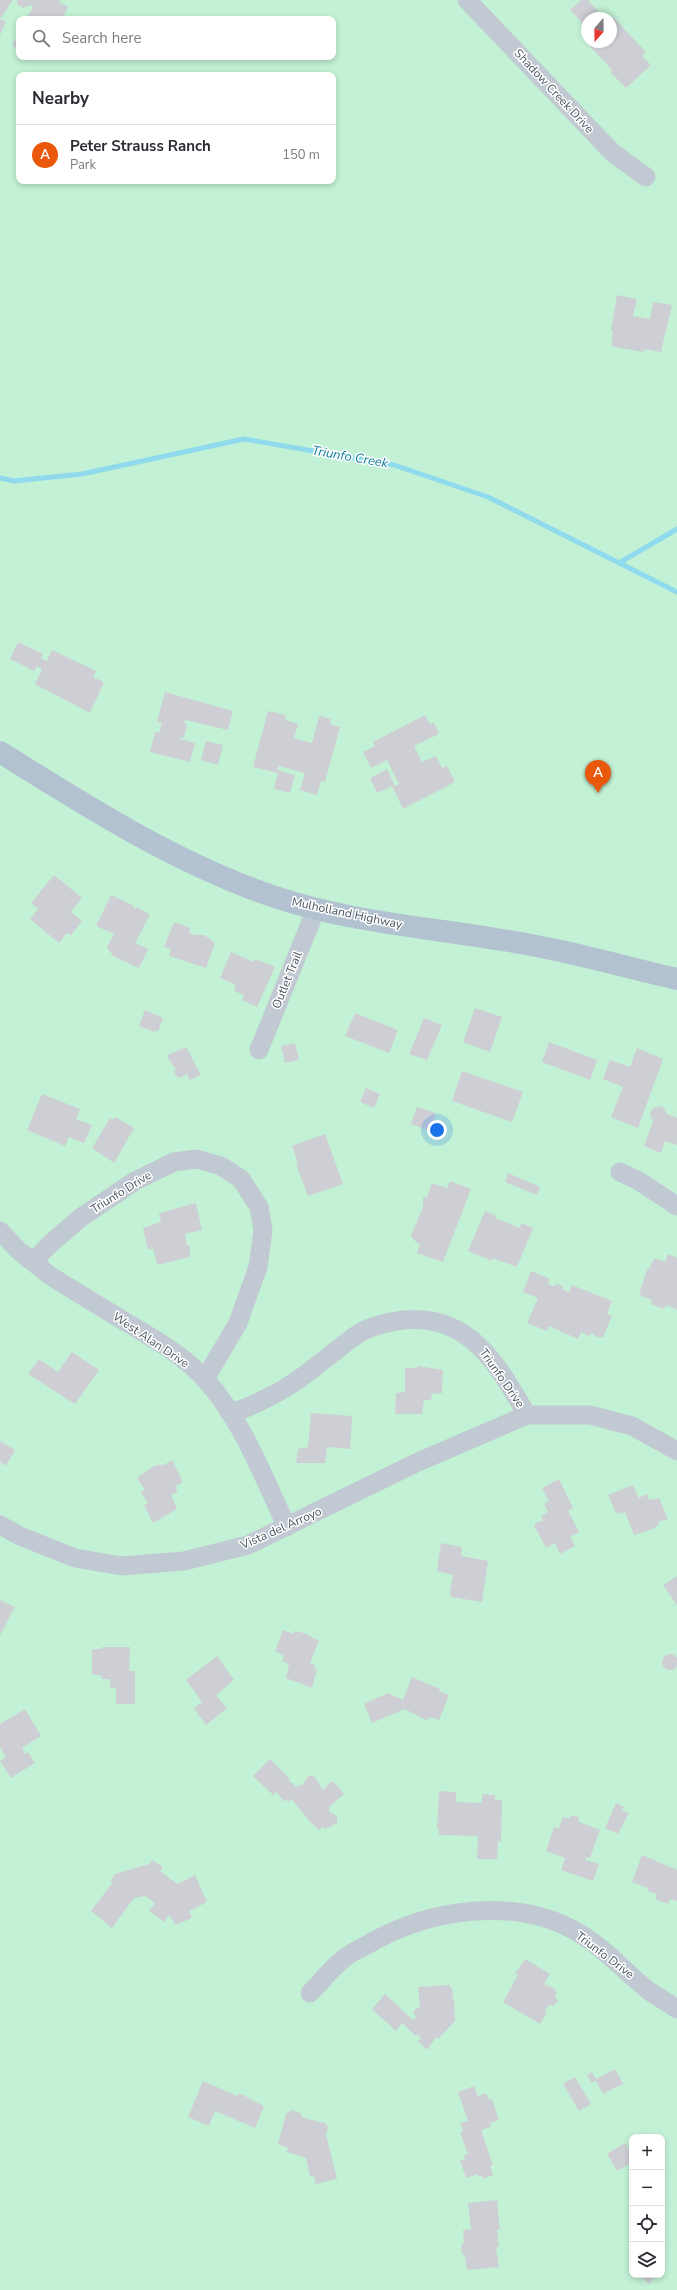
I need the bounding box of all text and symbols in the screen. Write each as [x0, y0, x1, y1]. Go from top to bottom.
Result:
north arrow [581, 12, 617, 48]
search box [16, 16, 336, 60]
icon: search [30, 27, 52, 49]
text: Search here [62, 28, 142, 48]
street label: Shadow Creek Drive [511, 45, 597, 137]
text: Nearby [32, 87, 89, 110]
text: Peter Strauss Ranch [70, 136, 211, 156]
text: A [40, 146, 50, 164]
text: 150 m [282, 146, 320, 164]
text: Park [70, 156, 96, 174]
water label: Triunfo Creek [310, 441, 390, 473]
pin: A [585, 760, 611, 793]
street label: Mulholland Highway [290, 893, 405, 933]
street label: Outlet Trail [268, 949, 306, 1011]
your location [427, 1120, 447, 1140]
street label: Triunfo Drive [88, 1167, 154, 1217]
street label: West Alan Drive [110, 1309, 192, 1371]
street label: Triunfo Drive [476, 1345, 528, 1411]
street label: Vista del Arroyo [237, 1503, 324, 1553]
street label: Triunfo Drive [573, 1928, 637, 1982]
map controls [629, 2134, 665, 2278]
button: + [629, 2134, 665, 2170]
button: − [629, 2170, 665, 2206]
button: locate [629, 2206, 665, 2242]
button: layers [629, 2242, 665, 2278]

